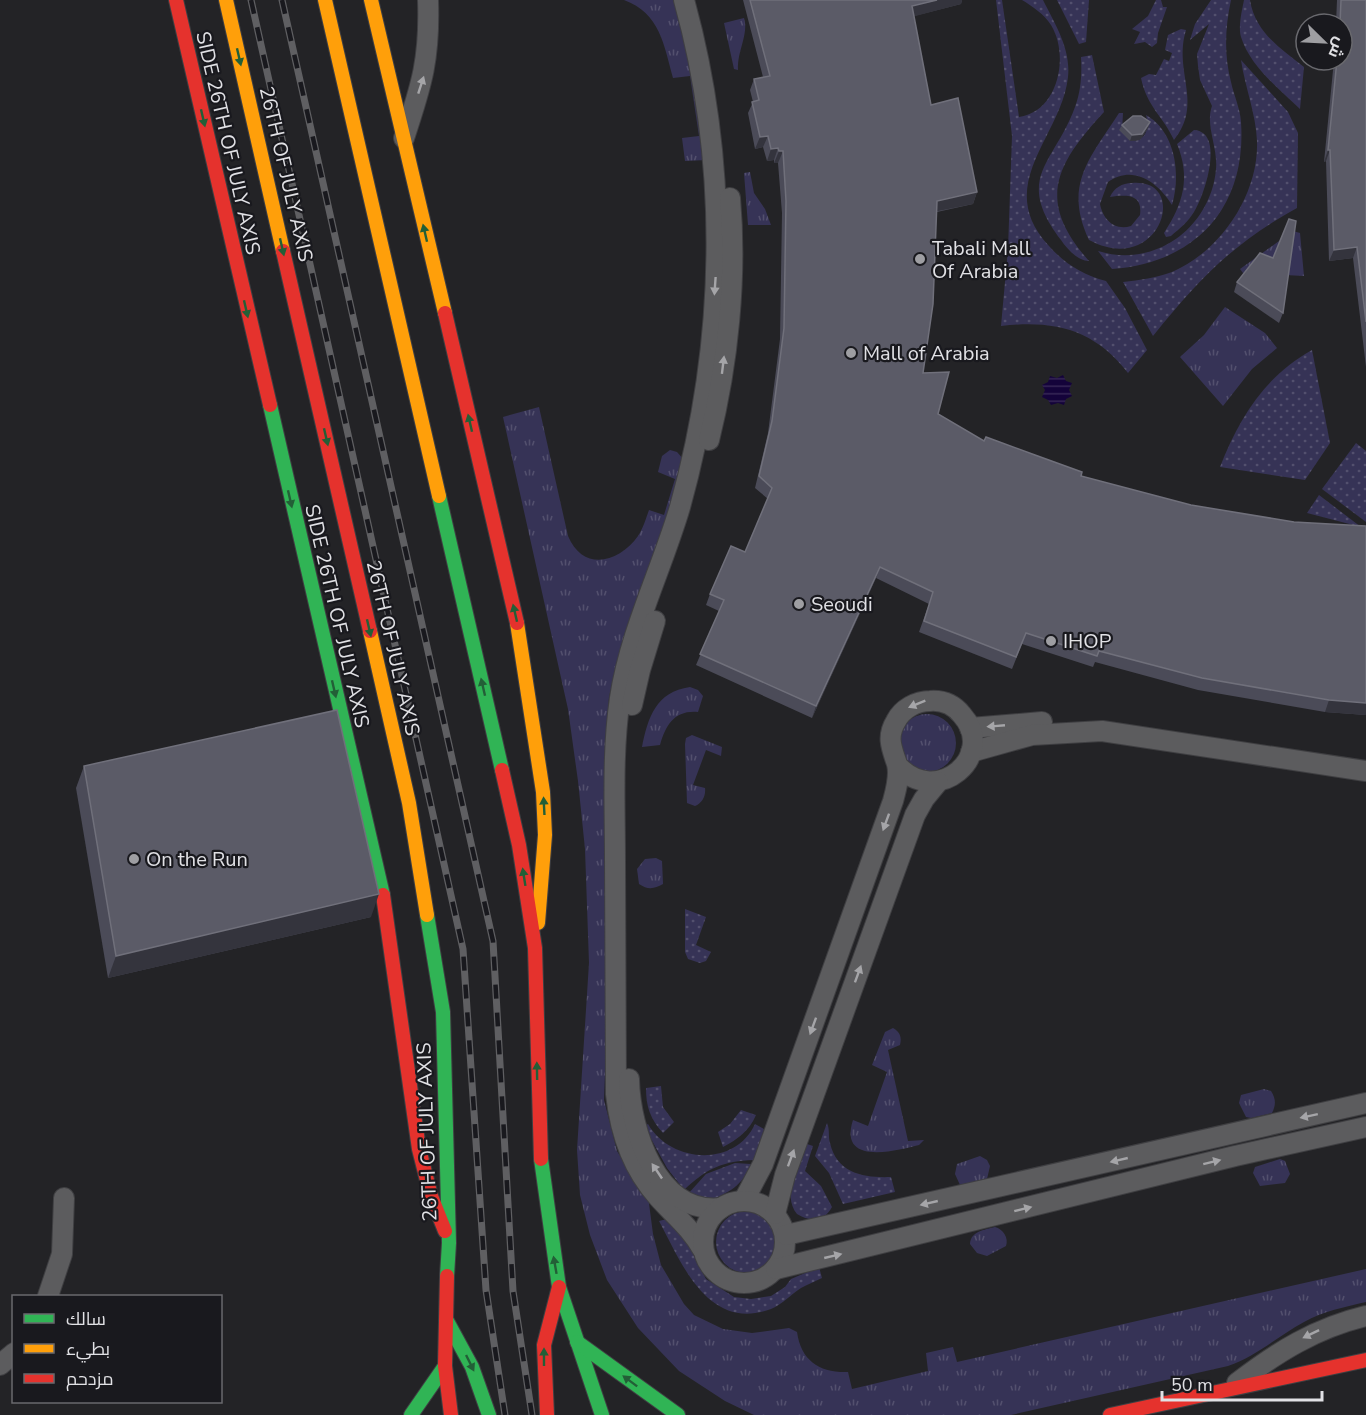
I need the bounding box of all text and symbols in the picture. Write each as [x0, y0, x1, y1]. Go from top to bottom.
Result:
north arrow [1294, 12, 1354, 72]
street label: SIDE 26TH OF JULY AXIS [189, 29, 267, 257]
text: ش [1323, 34, 1351, 62]
one-way arrow [235, 48, 245, 66]
one-way arrow [417, 76, 426, 94]
street label: 26TH OF JULY AXIS [253, 84, 319, 264]
one-way arrow [199, 109, 208, 128]
one-way arrow [419, 224, 429, 243]
place label: Tabali Mall Of Arabia [932, 235, 1031, 285]
one-way arrow [278, 238, 288, 256]
marker: Tabali Mall Of Arabia [913, 252, 927, 266]
one-way arrow [711, 277, 720, 296]
one-way arrow [242, 299, 252, 318]
place label: Mall of Arabia [863, 340, 990, 367]
marker: Mall of Arabia [844, 346, 858, 360]
one-way arrow [718, 355, 728, 374]
one-way arrow [465, 413, 474, 432]
one-way arrow [321, 428, 331, 447]
one-way arrow [286, 489, 295, 508]
street label: SIDE 26TH OF JULY AXIS [298, 502, 376, 730]
street label: 26TH OF JULY AXIS [360, 558, 426, 738]
place label: Seoudi [811, 591, 873, 618]
marker: Seoudi [792, 597, 806, 611]
one-way arrow [510, 604, 520, 622]
one-way arrow [364, 618, 374, 637]
place label: IHOP [1063, 628, 1112, 655]
marker: IHOP [1044, 634, 1058, 648]
one-way arrow [477, 678, 487, 696]
one-way arrow [329, 679, 339, 698]
one-way arrow [908, 700, 926, 710]
one-way arrow [986, 721, 1005, 731]
one-way arrow [539, 796, 548, 815]
one-way arrow [880, 813, 890, 831]
place label: On the Run [146, 846, 248, 873]
marker: On the Run [127, 852, 141, 866]
one-way arrow [519, 868, 528, 887]
one-way arrow [853, 965, 863, 983]
one-way arrow [808, 1017, 818, 1035]
street label: 26TH OF JULY AXIS [410, 1042, 444, 1222]
one-way arrow [532, 1062, 542, 1081]
one-way arrow [1300, 1111, 1318, 1121]
one-way arrow [787, 1149, 797, 1167]
one-way arrow [1110, 1155, 1128, 1165]
one-way arrow [1203, 1156, 1221, 1166]
one-way arrow [652, 1163, 663, 1179]
one-way arrow [920, 1199, 938, 1209]
one-way arrow [1013, 1203, 1032, 1213]
one-way arrow [824, 1250, 843, 1260]
one-way arrow [550, 1256, 559, 1275]
legend [12, 1295, 222, 1403]
text: سالك [66, 1307, 106, 1331]
one-way arrow [1302, 1330, 1319, 1339]
text: بطيء [66, 1337, 110, 1363]
one-way arrow [539, 1347, 549, 1366]
one-way arrow [464, 1354, 474, 1372]
scale bar [1162, 1364, 1322, 1402]
text: مزدحم [66, 1367, 114, 1391]
text: 50 m [1171, 1373, 1213, 1397]
one-way arrow [623, 1375, 639, 1387]

